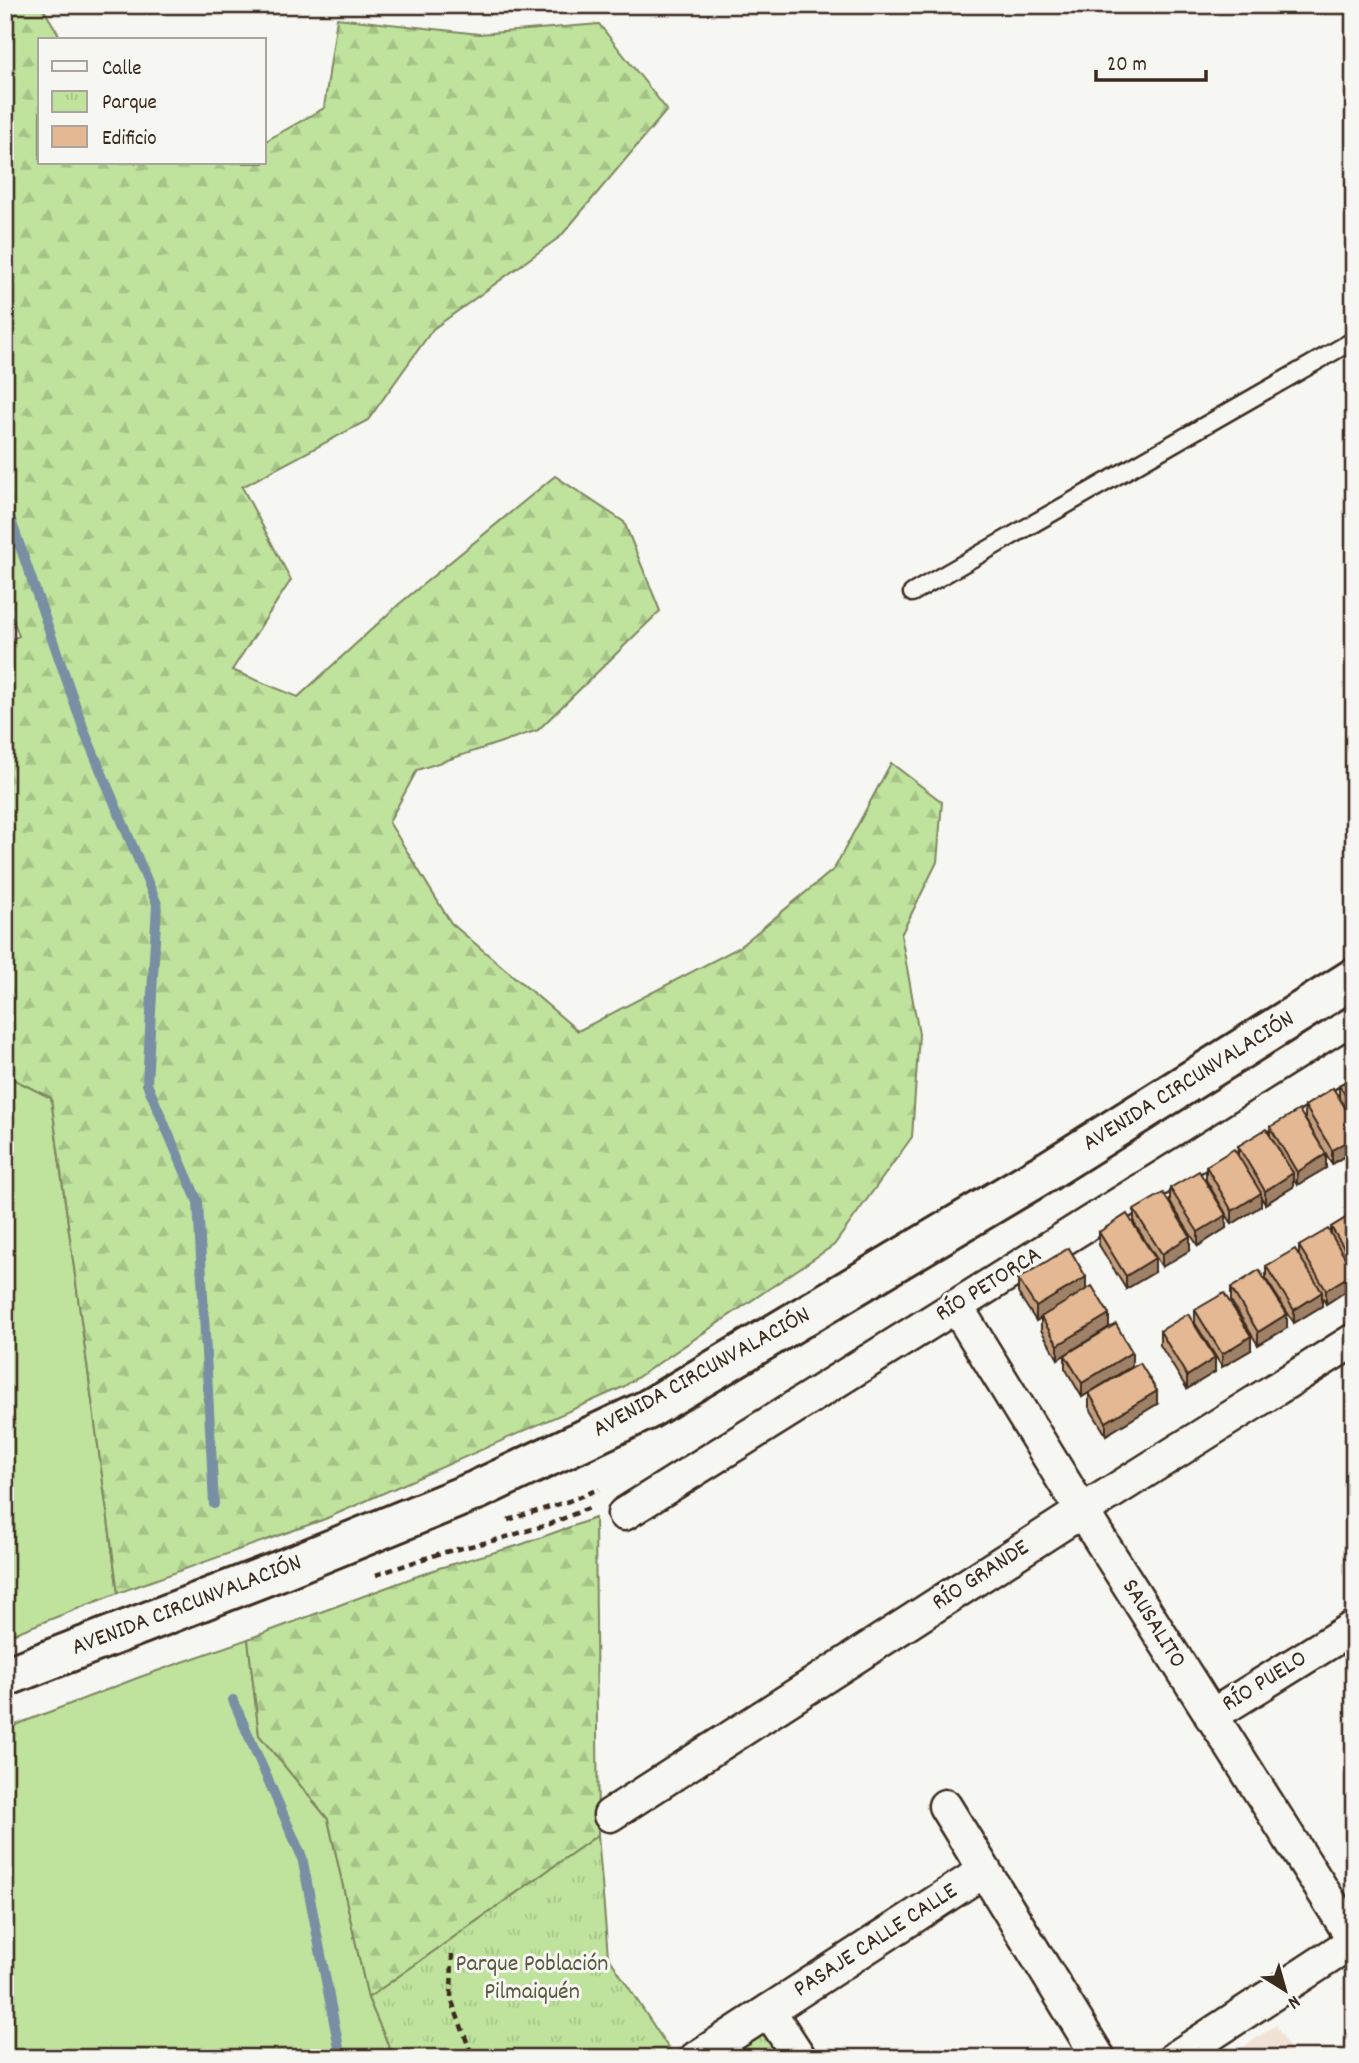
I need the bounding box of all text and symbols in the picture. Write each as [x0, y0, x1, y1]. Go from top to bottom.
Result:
legend [38, 38, 266, 164]
scale bar [1096, 38, 1207, 82]
text: 20 m [1107, 51, 1147, 81]
text: Calle [102, 55, 141, 85]
text: Parque [102, 89, 157, 119]
text: Edificio [102, 125, 157, 155]
street label: AVENIDA CIRCUNVALACIÓN [1077, 1003, 1301, 1161]
street label: RÍO PETORCA [929, 1239, 1049, 1331]
street label: AVENIDA CIRCUNVALACIÓN [587, 1299, 817, 1447]
street label: RÍO GRANDE [926, 1532, 1036, 1620]
street label: AVENIDA CIRCUNVALACIÓN [67, 1546, 307, 1666]
street label: SAUSALITO [1112, 1573, 1194, 1675]
street label: RÍO PUELO [1216, 1643, 1314, 1721]
street label: PASAJE CALLE CALLE [787, 1875, 965, 2007]
park label: Parque Población Pilmaiquén [456, 1948, 608, 2010]
north arrow [1250, 1954, 1320, 2024]
text: N [1281, 1987, 1305, 2014]

